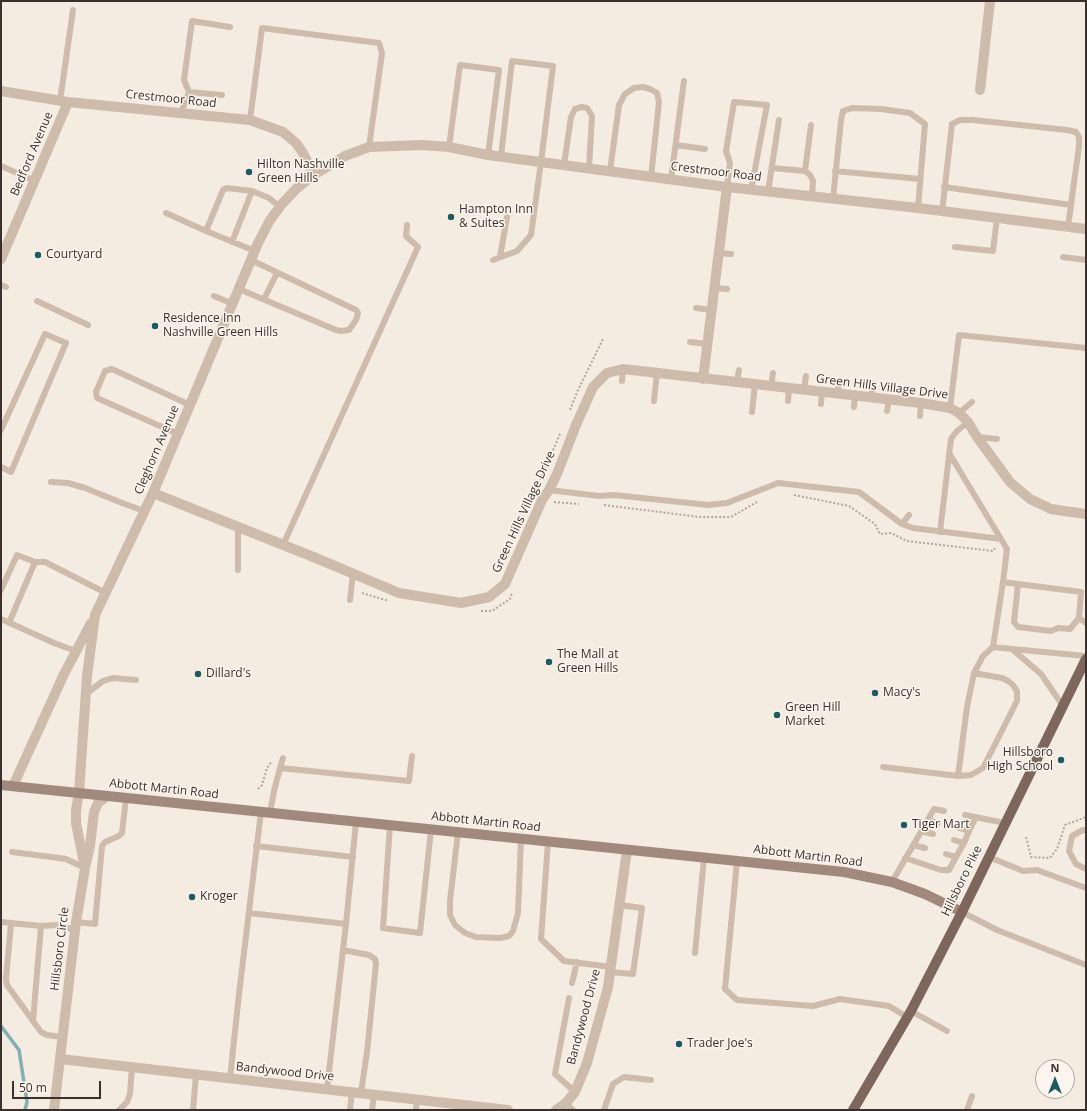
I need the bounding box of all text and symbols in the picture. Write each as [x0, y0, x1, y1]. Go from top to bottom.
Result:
street label: Crestmoor Road [125, 87, 217, 111]
street label: Bedford Avenue [8, 110, 56, 198]
place label: Hilton Nashville Green Hills [257, 158, 344, 186]
street label: Crestmoor Road [670, 159, 762, 185]
marker: Hilton Nashville Green Hills [244, 167, 254, 177]
place label: Hampton Inn & Suites [459, 203, 533, 231]
marker: Hampton Inn & Suites [446, 212, 456, 222]
place label: Courtyard [46, 248, 102, 262]
marker: Courtyard [33, 250, 43, 260]
place label: Residence Inn Nashville Green Hills [163, 312, 278, 340]
marker: Residence Inn Nashville Green Hills [150, 321, 160, 331]
street label: Green Hills Village Drive [815, 372, 949, 402]
street label: Cleghorn Avenue [132, 403, 182, 497]
street label: Green Hills Village Drive [489, 449, 559, 575]
place label: The Mall at Green Hills [557, 648, 618, 676]
marker: The Mall at Green Hills [544, 657, 554, 667]
place label: Dillard's [206, 667, 251, 681]
marker: Dillard's [193, 669, 203, 679]
place label: Macy's [883, 686, 921, 700]
marker: Macy's [870, 688, 880, 698]
place label: Green Hill Market [785, 701, 841, 729]
marker: Green Hill Market [772, 710, 782, 720]
place label: Hillsboro High School [987, 746, 1053, 774]
marker: Hillsboro High School [1056, 755, 1066, 765]
street label: Abbott Martin Road [109, 776, 219, 802]
street label: Abbott Martin Road [431, 809, 541, 835]
place label: Tiger Mart [912, 818, 970, 832]
marker: Tiger Mart [899, 820, 909, 830]
street label: Abbott Martin Road [753, 842, 863, 870]
street label: Hillsboro Pike [939, 843, 985, 919]
place label: Kroger [200, 890, 238, 904]
marker: Kroger [187, 892, 197, 902]
street label: Hillsboro Circle [48, 906, 72, 992]
street label: Bandywood Drive [564, 967, 604, 1067]
place label: Trader Joe's [687, 1037, 753, 1051]
marker: Trader Joe's [674, 1039, 684, 1049]
north arrow [1035, 1059, 1075, 1099]
street label: Bandywood Drive [235, 1060, 335, 1084]
text: N [1051, 1060, 1059, 1075]
scale bar [14, 1073, 103, 1099]
text: 50 m [19, 1079, 47, 1096]

